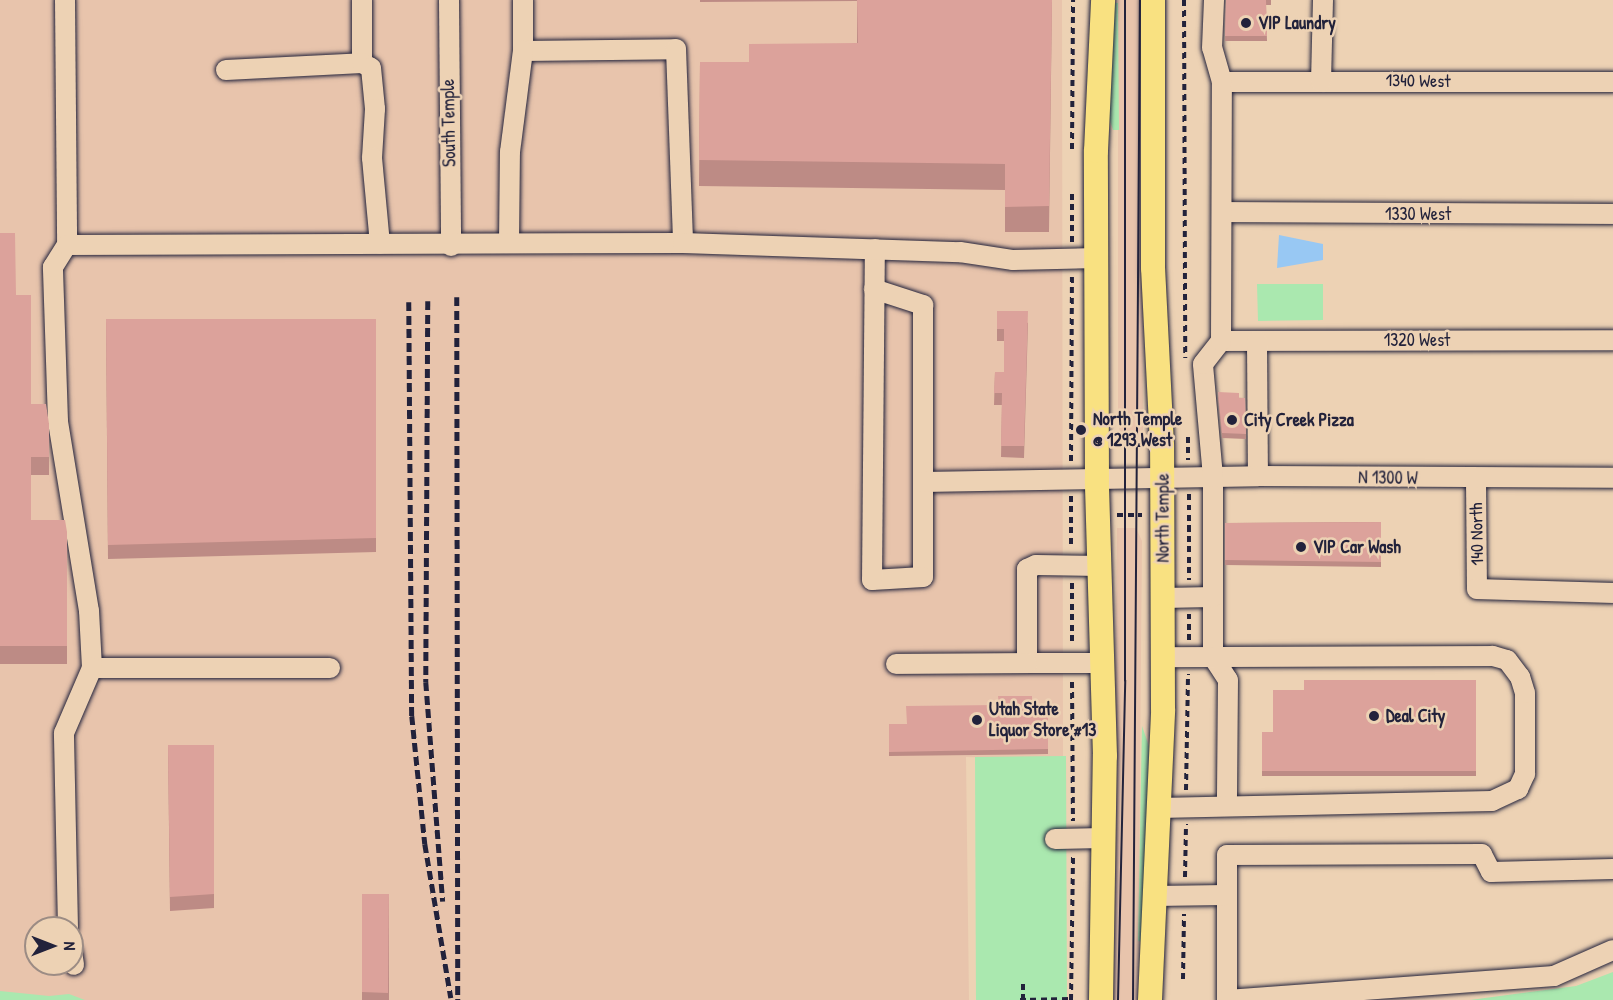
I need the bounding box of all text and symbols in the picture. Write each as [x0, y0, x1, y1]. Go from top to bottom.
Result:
place label: VIP Laundry [1258, 12, 1336, 34]
marker: VIP Laundry [1239, 16, 1253, 30]
street label: 1340 West [1385, 70, 1451, 92]
street label: South Temple [437, 79, 461, 167]
street label: 1330 West [1385, 203, 1451, 225]
street label: 1320 West [1384, 329, 1450, 351]
place label: North Temple @ 1293 West [1093, 409, 1182, 452]
place label: City Creek Pizza [1244, 409, 1354, 431]
marker: City Creek Pizza [1225, 413, 1239, 427]
marker: North Temple @ 1293 West [1074, 423, 1088, 437]
street label: N 1300 W [1358, 467, 1418, 489]
street label: North Temple [1152, 473, 1174, 563]
street label: 140 North [1466, 502, 1488, 566]
place label: VIP Car Wash [1313, 536, 1401, 558]
marker: VIP Car Wash [1294, 540, 1308, 554]
place label: Utah State Liquor Store #13 [989, 699, 1096, 742]
place label: Deal City [1386, 705, 1445, 727]
marker: Deal City [1367, 709, 1381, 723]
marker: Utah State Liquor Store #13 [970, 713, 984, 727]
north arrow [24, 916, 84, 976]
text: N [59, 942, 81, 950]

